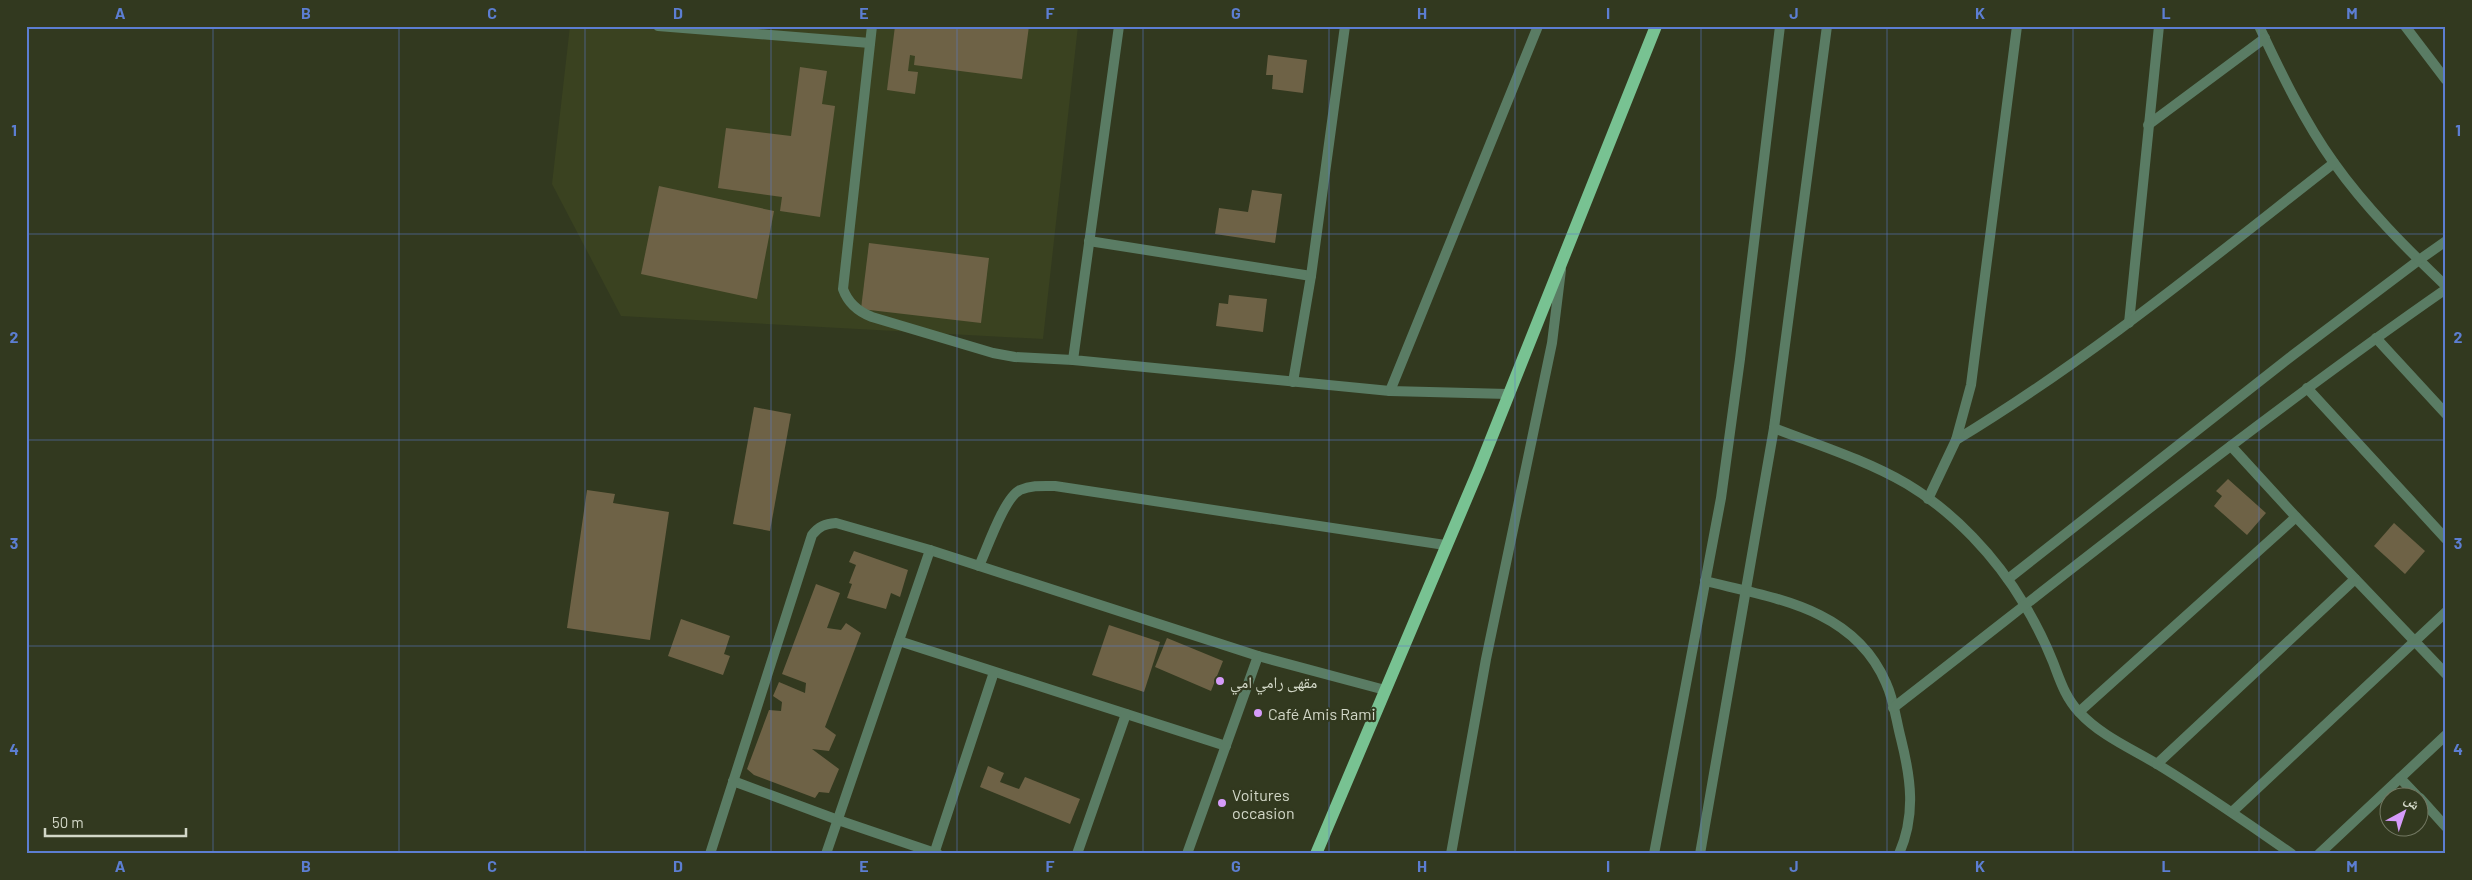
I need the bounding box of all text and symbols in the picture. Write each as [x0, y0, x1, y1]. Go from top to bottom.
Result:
text: A [115, 3, 126, 22]
text: B [301, 3, 311, 22]
text: C [487, 3, 497, 22]
text: D [673, 3, 683, 22]
text: E [859, 3, 869, 22]
text: F [1046, 3, 1055, 22]
text: G [1231, 3, 1241, 22]
text: H [1417, 3, 1427, 22]
text: I [1606, 3, 1610, 22]
text: J [1789, 3, 1799, 22]
text: K [1975, 3, 1985, 22]
text: L [2161, 3, 2171, 22]
text: M [2346, 3, 2358, 22]
text: 1 [11, 120, 17, 139]
text: 1 [2455, 120, 2461, 139]
text: 2 [10, 327, 19, 346]
text: 2 [2454, 327, 2463, 346]
text: 3 [10, 533, 18, 552]
text: 3 [2454, 533, 2462, 552]
place label: مقهى رامي امي [1230, 672, 1317, 695]
marker: مقهى رامي امي [1214, 675, 1226, 687]
place label: Café Amis Rami [1268, 704, 1376, 723]
marker: Café Amis Rami [1252, 707, 1264, 719]
text: 4 [9, 739, 19, 758]
text: 4 [2453, 739, 2463, 758]
place label: Voitures occasion [1232, 785, 1295, 822]
north arrow [2380, 788, 2430, 838]
text: ش [2401, 790, 2424, 814]
marker: Voitures occasion [1216, 797, 1228, 809]
scale bar [45, 805, 186, 837]
text: 50 m [52, 813, 84, 831]
text: A [115, 856, 126, 875]
text: B [301, 856, 311, 875]
text: C [487, 856, 497, 875]
text: D [673, 856, 683, 875]
text: E [859, 856, 869, 875]
text: F [1046, 856, 1055, 875]
text: G [1231, 856, 1241, 875]
text: H [1417, 856, 1427, 875]
text: I [1606, 856, 1610, 875]
text: J [1789, 856, 1799, 875]
text: K [1975, 856, 1985, 875]
text: L [2161, 856, 2171, 875]
text: M [2346, 856, 2358, 875]

